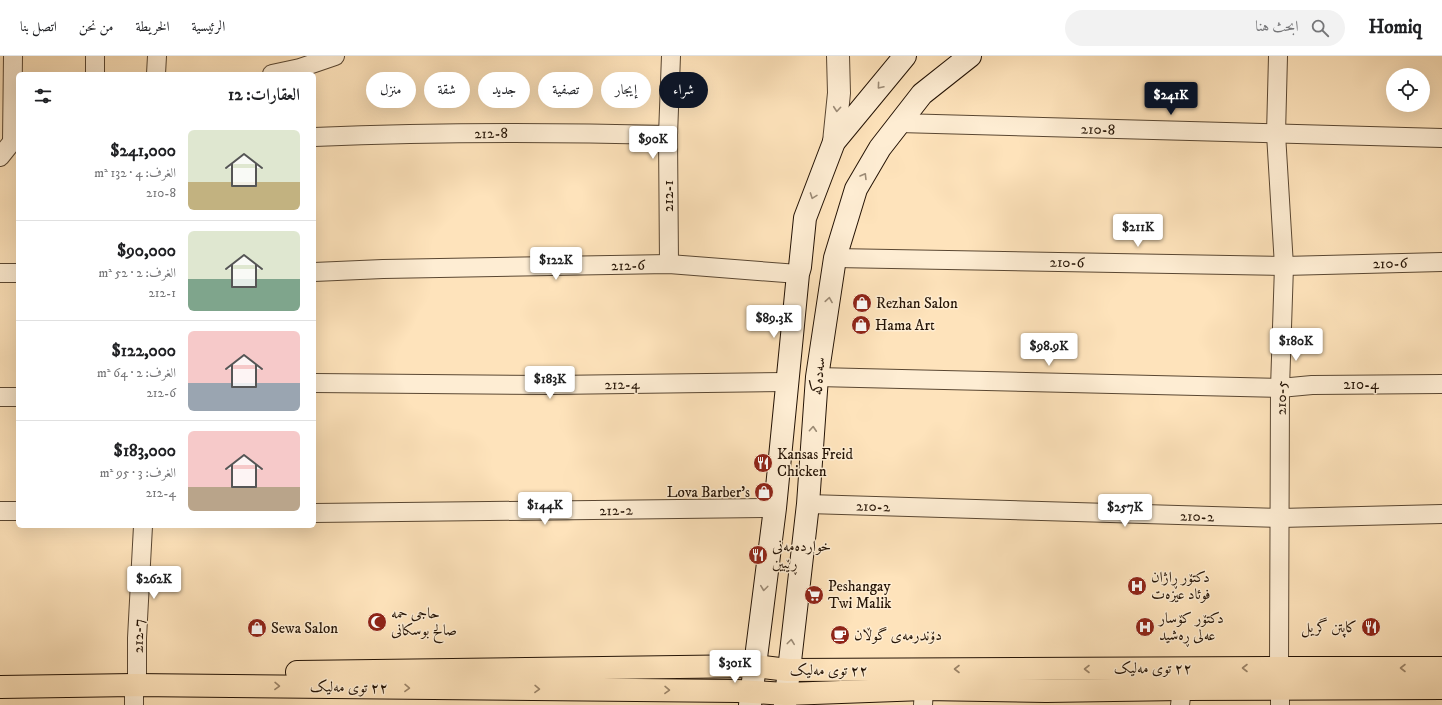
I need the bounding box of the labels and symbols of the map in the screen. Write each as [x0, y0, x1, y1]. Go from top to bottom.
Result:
one-way arrow [878, 81, 885, 89]
pin: $241K [1143, 82, 1199, 116]
one-way arrow [833, 106, 842, 112]
street label: 210-8 [1080, 119, 1116, 140]
street label: 212-8 [474, 124, 508, 143]
pin: $90K [629, 126, 677, 160]
one-way arrow [859, 173, 866, 180]
street label: 212-1 [659, 180, 678, 212]
one-way arrow [810, 192, 818, 199]
pin: $211K [1110, 214, 1166, 248]
pin: $122K [528, 247, 584, 281]
street label: 210-6 [1049, 253, 1086, 272]
street label: 210-6 [1372, 254, 1409, 273]
street label: 212-6 [611, 256, 646, 275]
shop icon: Rezhan Salon [851, 292, 873, 314]
place label: Rezhan Salon [876, 294, 958, 313]
one-way arrow [824, 297, 833, 303]
pin: $89.3K [741, 305, 807, 339]
shop icon: Hama Art [850, 314, 872, 336]
place label: Hama Art [875, 316, 935, 335]
pin: $180K [1268, 328, 1324, 362]
pin: $98.9K [1016, 333, 1082, 367]
street label: سەدەکە [807, 356, 830, 396]
pin: $183K [522, 366, 578, 400]
street label: 212-4 [604, 375, 640, 394]
street label: 210-4 [1343, 375, 1379, 394]
street label: 210-5 [1272, 380, 1291, 415]
one-way arrow [809, 426, 818, 432]
place label: Kansas Freid Chicken [777, 445, 853, 481]
restaurant icon: Kansas Freid Chicken [752, 452, 774, 474]
shop icon: Lova Barber’s [753, 481, 775, 503]
place label: Lova Barber’s [667, 483, 750, 502]
pin: $144K [517, 492, 573, 526]
pin: $257K [1097, 494, 1153, 528]
street label: 210-2 [855, 496, 891, 517]
street label: 212-2 [599, 501, 634, 520]
street label: 210-2 [1179, 506, 1215, 527]
place label: خواردە‌مە‌نی ڕێبین [772, 537, 831, 575]
restaurant icon: خواردە‌مە‌نی ڕێبین [747, 544, 769, 566]
pin: $262K [126, 566, 182, 600]
place label: دکتۆر ڕاژان فوئاد عیزەت [1151, 568, 1210, 604]
hospital icon: دکتۆر ڕاژان فوئاد عیزەت [1126, 575, 1148, 597]
place label: Peshangay Twi Malik [828, 577, 892, 613]
one-way arrow [760, 584, 769, 591]
supermarket icon: Peshangay Twi Malik [803, 584, 825, 606]
place label: حاجی حمه صالح بوسکانی [391, 604, 457, 644]
place label: دکتۆر کۆسار عەلی ڕەشید [1157, 609, 1224, 647]
mosque icon: حاجی حمه صالح بوسکانی [366, 611, 388, 633]
hospital icon: دکتۆر کۆسار عەلی ڕەشید [1134, 616, 1156, 638]
restaurant icon: کاپتن گریل [1360, 616, 1382, 638]
shop icon: Sewa Salon [246, 617, 268, 639]
place label: کاپتن گریل [1301, 617, 1357, 638]
street label: 212-7 [129, 619, 148, 653]
place label: Sewa Salon [271, 619, 338, 638]
cafe icon: دۆندرمەی گوڵان [829, 624, 851, 646]
place label: دۆندرمەی گوڵان [854, 626, 942, 645]
one-way arrow [786, 639, 795, 645]
pin: $301K [707, 650, 763, 684]
street label: ٢٢ توی مەلیک [1114, 659, 1192, 678]
street label: ٢٢ توی مەلیک [790, 661, 868, 680]
one-way arrow [1242, 664, 1248, 672]
one-way arrow [1400, 664, 1406, 672]
one-way arrow [954, 665, 960, 673]
one-way arrow [1084, 665, 1090, 673]
street label: ٢٢ توی مەلیک [310, 677, 388, 698]
one-way arrow [274, 682, 280, 690]
one-way arrow [404, 684, 410, 692]
one-way arrow [534, 685, 540, 693]
one-way arrow [664, 686, 670, 695]

